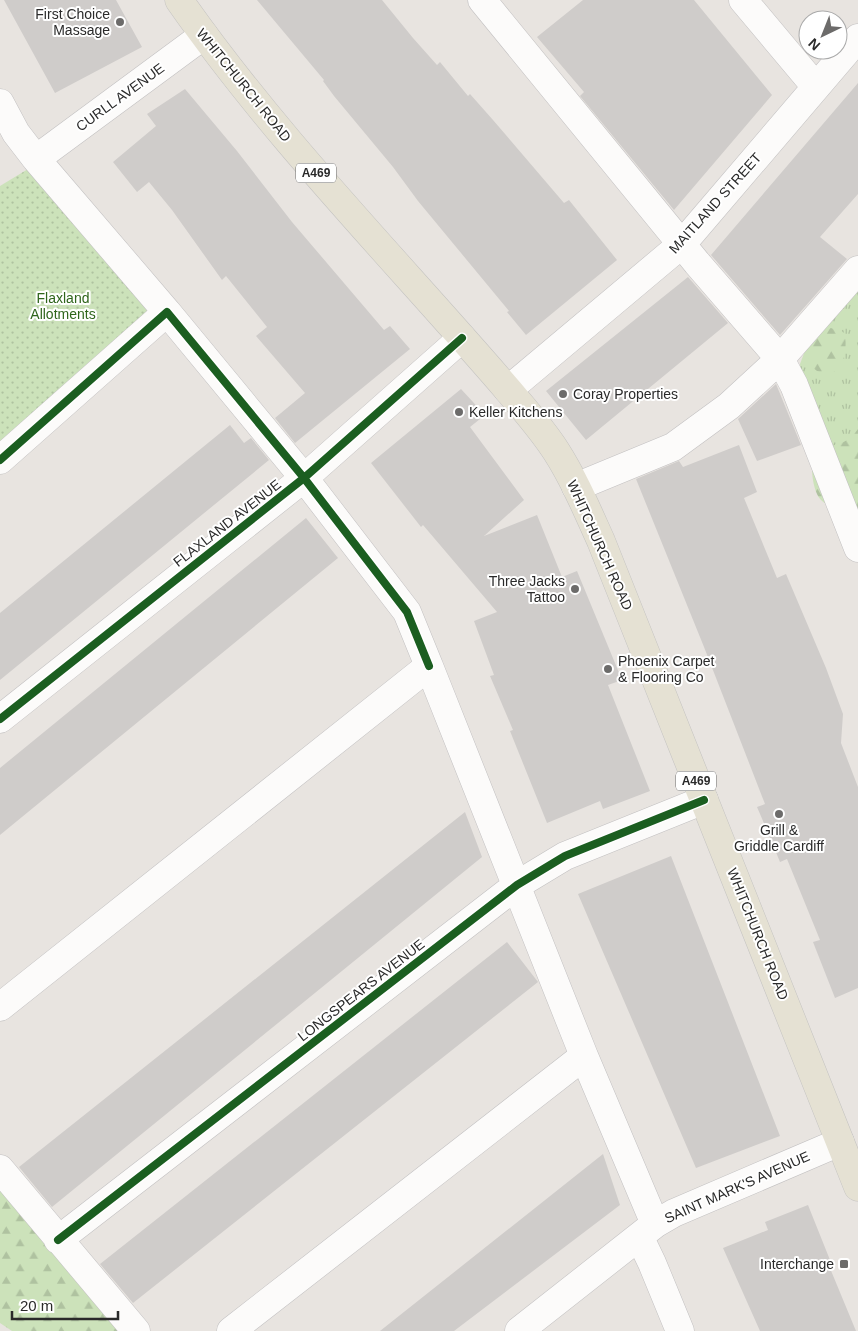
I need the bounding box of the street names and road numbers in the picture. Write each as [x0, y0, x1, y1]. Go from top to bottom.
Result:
street label: WHITCHURCH ROAD [193, 25, 295, 145]
street label: CURLL AVENUE [73, 60, 167, 134]
street label: MAITLAND STREET [666, 149, 765, 257]
road number: A469 [296, 164, 336, 182]
street label: FLAXLAND AVENUE [170, 476, 284, 570]
street label: WHITCHURCH ROAD [564, 477, 636, 613]
road number: A469 [676, 771, 716, 790]
street label: WHITCHURCH ROAD [724, 866, 792, 1002]
street label: LONGSPEARS AVENUE [295, 936, 427, 1044]
street label: SAINT MARK'S AVENUE [662, 1148, 812, 1226]

